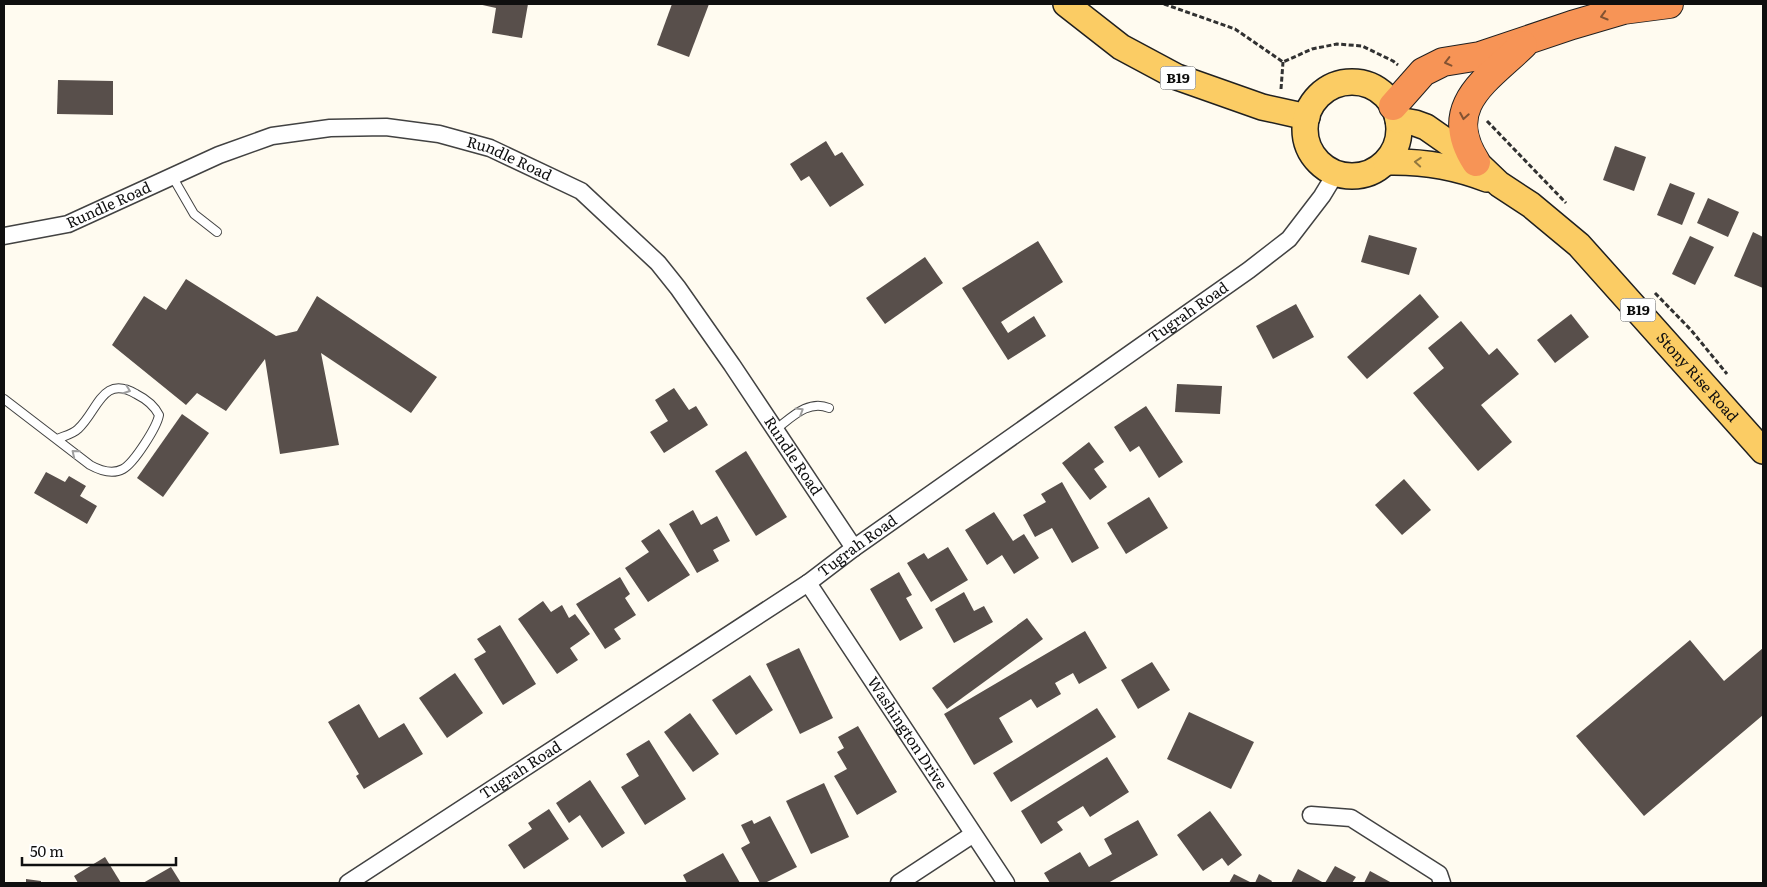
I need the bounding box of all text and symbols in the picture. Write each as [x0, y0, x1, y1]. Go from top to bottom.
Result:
one-way arrow [1600, 11, 1608, 21]
one-way arrow [1444, 56, 1453, 67]
road number: B19 [1160, 66, 1196, 90]
one-way arrow [1460, 112, 1470, 121]
street label: Rundle Road [464, 129, 556, 186]
one-way arrow [1414, 157, 1422, 168]
street label: Rundle Road [62, 175, 154, 233]
street label: Tugrah Road [1143, 275, 1232, 348]
road number: B19 [1620, 298, 1656, 322]
street label: Stony Rise Road [1652, 326, 1745, 427]
one-way arrow [122, 384, 131, 394]
one-way arrow [795, 408, 804, 418]
street label: Rundle Road [759, 411, 829, 499]
one-way arrow [71, 449, 80, 458]
street label: Tugrah Road [812, 508, 901, 582]
street label: Washington Drive [863, 671, 954, 794]
street label: Tugrah Road [474, 734, 565, 804]
scale bar [22, 834, 176, 866]
text: 50 m [30, 839, 64, 862]

